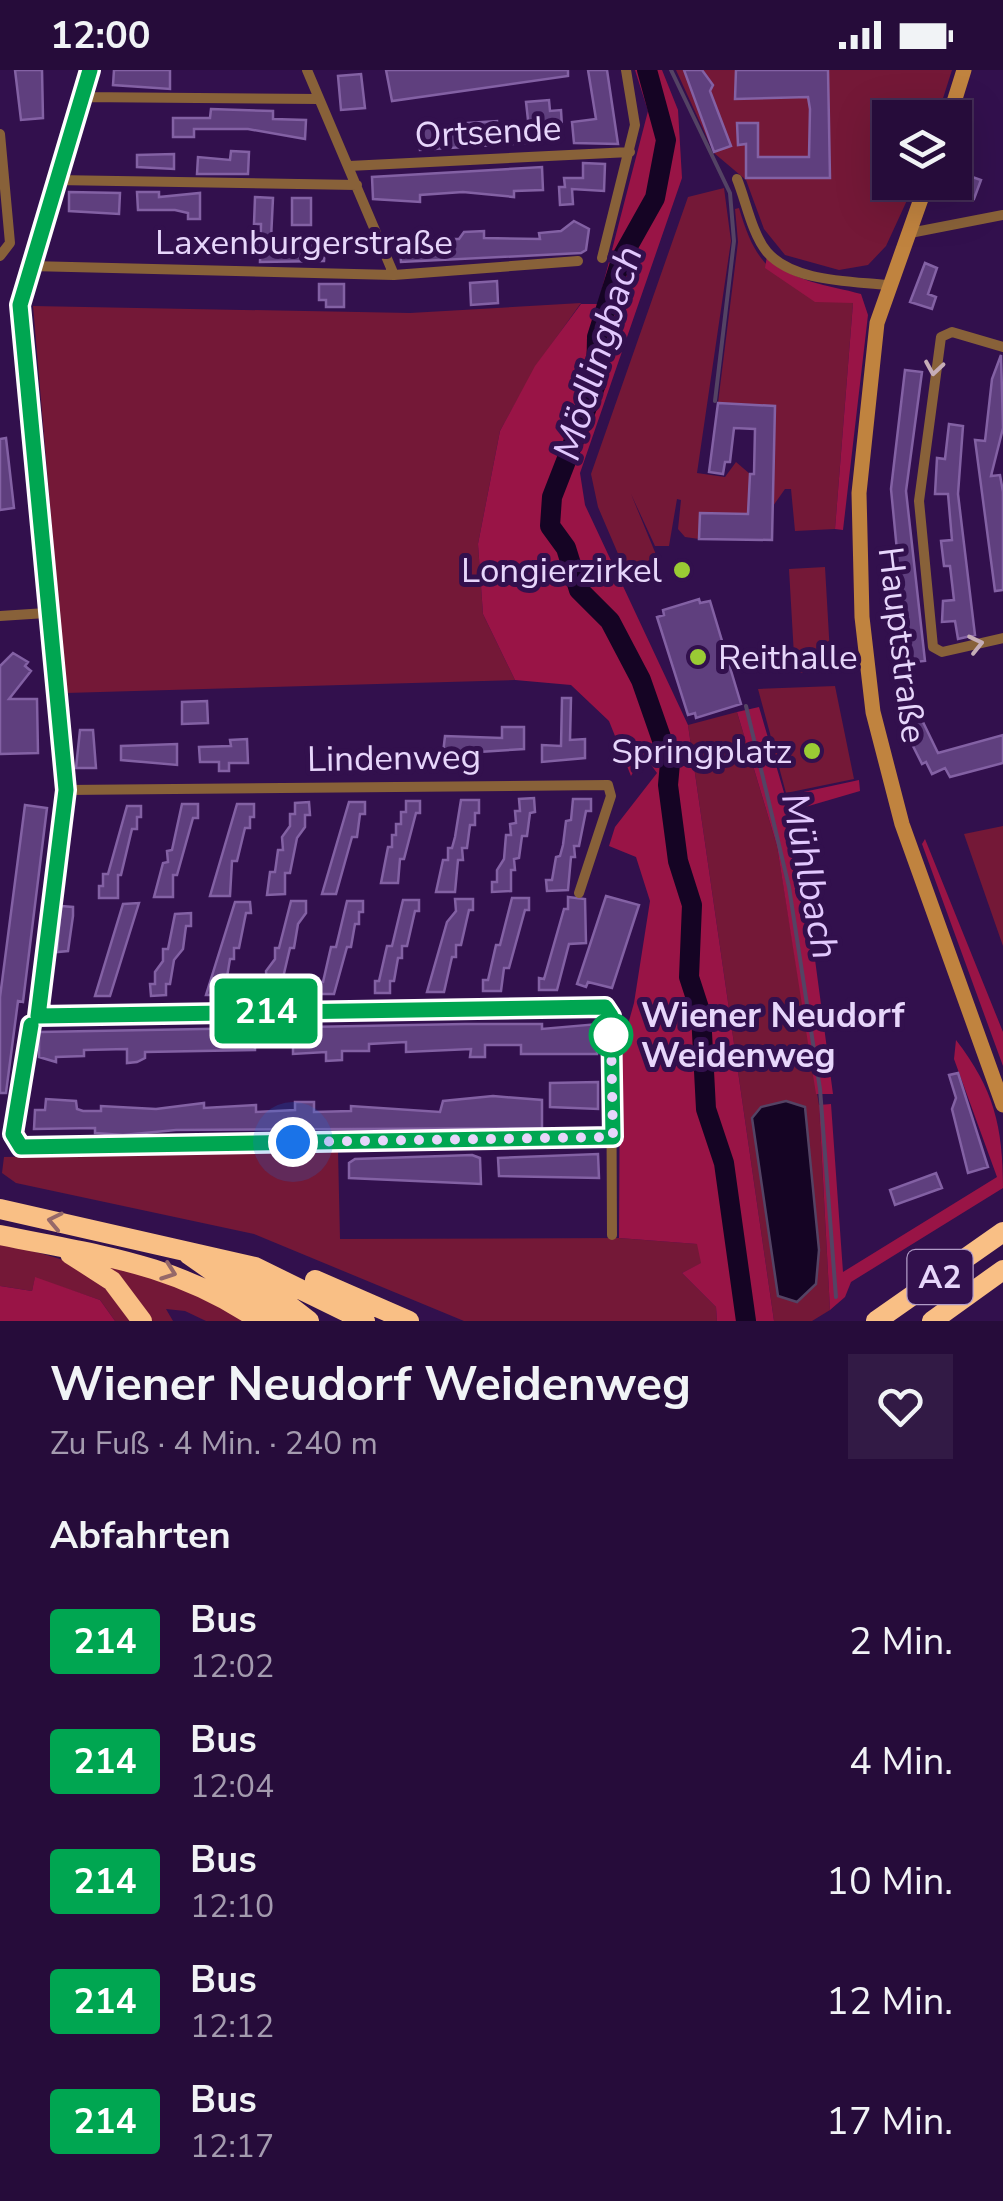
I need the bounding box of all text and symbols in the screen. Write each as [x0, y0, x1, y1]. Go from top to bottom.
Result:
text: 12:00 [50, 10, 151, 61]
map controls [872, 100, 972, 200]
button: layers [872, 100, 972, 200]
street label: Ortsende [413, 105, 563, 159]
street label: Laxenburgerstraße [155, 219, 453, 266]
water label: Mödlingbach [541, 240, 655, 466]
one-way arrow [924, 360, 945, 377]
street label: Hauptstraße [867, 544, 937, 746]
place label: Longierzirkel [461, 547, 663, 594]
marker: Longierzirkel [671, 559, 693, 581]
place label: Reithalle [718, 634, 858, 681]
one-way arrow [967, 635, 984, 656]
marker: Reithalle [687, 646, 709, 668]
place label: Springplatz [611, 728, 792, 775]
street label: Lindenweg [307, 733, 481, 783]
marker: Springplatz [801, 740, 823, 762]
water label: Mühlbach [769, 789, 851, 963]
line badge: 214 [208, 978, 324, 1044]
text: 214 [234, 988, 298, 1035]
place label: Wiener Neudorf Weidenweg [641, 992, 906, 1079]
marker: Wiener Neudorf Weidenweg [590, 1014, 632, 1056]
your location [268, 1117, 318, 1167]
one-way arrow [47, 1211, 64, 1232]
road number: A2 [908, 1250, 972, 1304]
one-way arrow [160, 1260, 177, 1281]
text: Wiener Neudorf Weidenweg [50, 1351, 691, 1417]
button: heart [848, 1354, 953, 1459]
text: Zu Fuß · 4 Min. · 240 m [50, 1422, 378, 1465]
text: Abfahrten [50, 1510, 231, 1561]
text: Bus [190, 1594, 257, 1645]
text: 2 Min. [849, 1616, 953, 1667]
text: 214 [73, 1618, 137, 1665]
text: 12:02 [190, 1645, 274, 1688]
text: Bus [190, 1714, 257, 1765]
text: 4 Min. [849, 1736, 953, 1787]
text: 214 [73, 1738, 137, 1785]
text: 12:04 [190, 1765, 274, 1808]
text: Bus [190, 1834, 257, 1885]
text: 10 Min. [826, 1856, 953, 1907]
text: 214 [73, 1858, 137, 1905]
text: 12:10 [190, 1885, 274, 1928]
text: Bus [190, 1954, 257, 2005]
text: 12 Min. [826, 1976, 953, 2027]
text: 214 [73, 1978, 137, 2025]
text: 12:12 [190, 2005, 274, 2048]
text: Bus [190, 2074, 257, 2125]
text: 17 Min. [826, 2096, 953, 2147]
text: 214 [73, 2098, 137, 2145]
text: 12:17 [190, 2125, 274, 2168]

